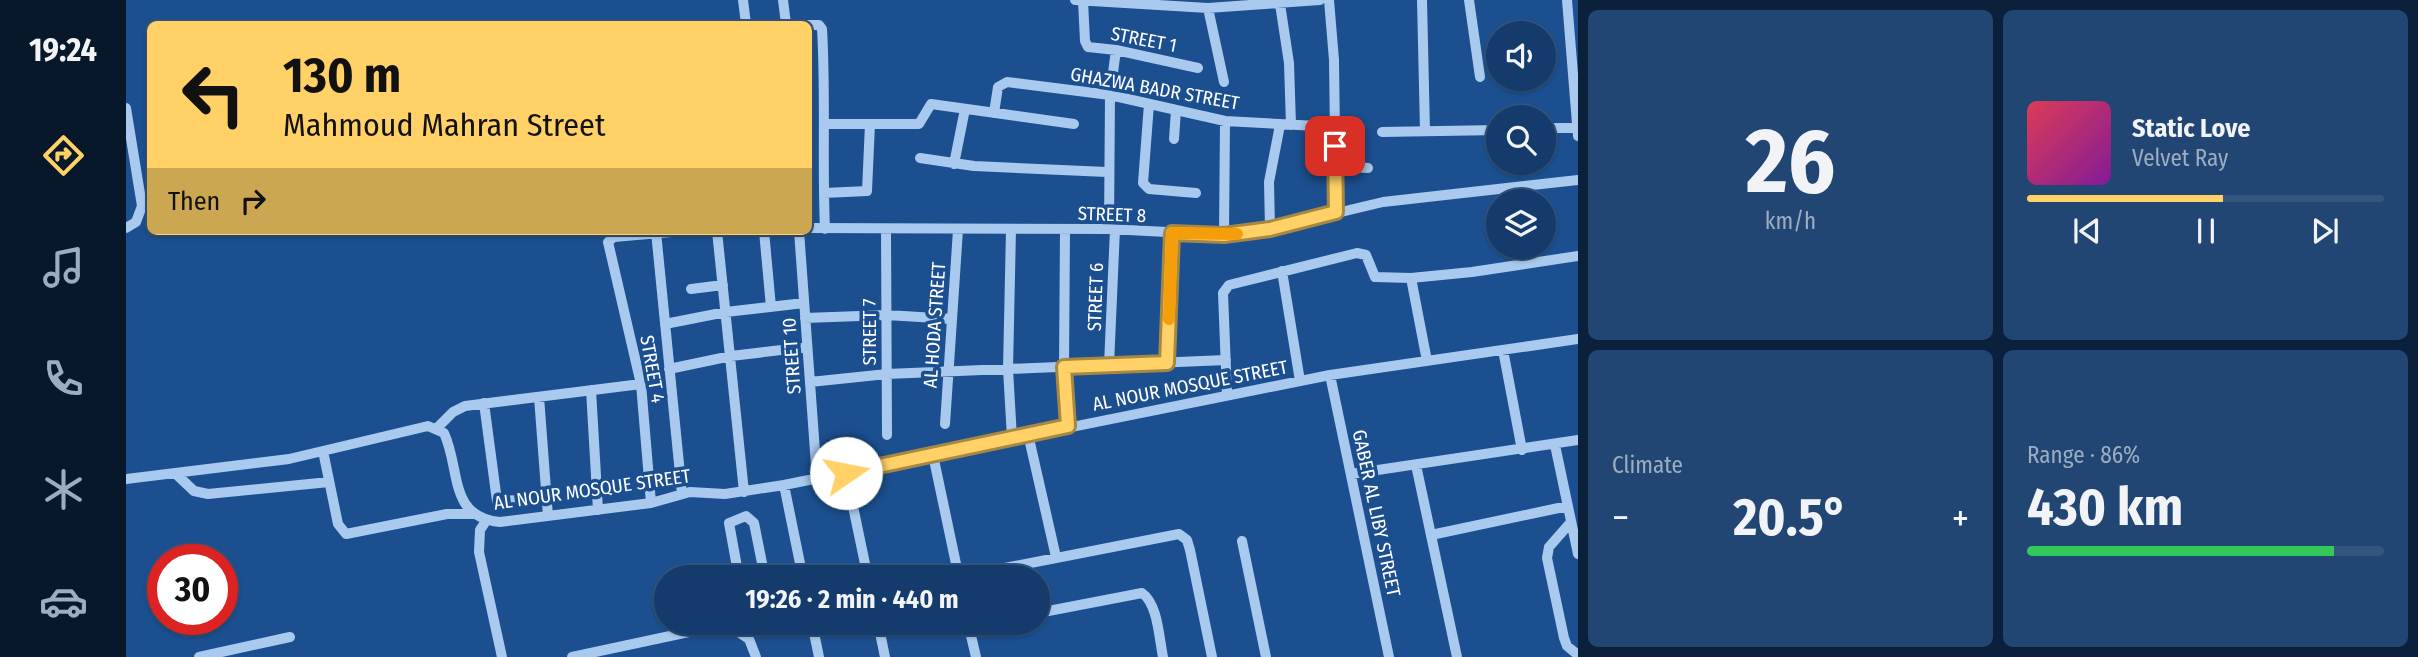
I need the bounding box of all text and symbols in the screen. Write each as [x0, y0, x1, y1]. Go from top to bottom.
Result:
map controls [1486, 21, 1556, 259]
button: sound [1486, 21, 1556, 91]
street label: STREET 1 [1109, 22, 1179, 57]
text: 19:24 [29, 31, 97, 69]
text: 130 m [283, 46, 401, 105]
icon: left [168, 49, 259, 140]
street label: GHAZWA BADR STREET [1069, 62, 1241, 115]
button: search [1486, 105, 1556, 175]
text: Mahmoud Mahran Street [283, 106, 605, 144]
text: 26 [1746, 107, 1835, 216]
text: Static Love [2132, 113, 2250, 144]
pin [1305, 116, 1365, 176]
icon: arrive [1316, 127, 1354, 165]
icon: directions [39, 131, 88, 180]
text: Velvet Ray [2132, 144, 2228, 172]
icon: right [234, 182, 272, 220]
text: Then [168, 186, 220, 217]
button: layers [1486, 189, 1556, 259]
street label: STREET 8 [1077, 202, 1147, 227]
text: km/h [1765, 207, 1816, 235]
icon: previous [2068, 212, 2106, 250]
icon: pause [2187, 212, 2225, 250]
icon: next [2306, 212, 2344, 250]
icon: music [39, 243, 88, 292]
street label: AL HODA STREET [919, 261, 950, 389]
street label: STREET 6 [1083, 262, 1108, 332]
street label: STREET 7 [858, 298, 881, 365]
street label: STREET 10 [777, 317, 806, 395]
street label: STREET 4 [635, 333, 670, 405]
icon: phone [39, 354, 88, 403]
street label: AL NOUR MOSQUE STREET [1091, 355, 1290, 416]
street label: GABER AL LIBY STREET [1348, 428, 1405, 599]
position arrow [809, 436, 883, 510]
text: Range · 86% [2027, 441, 2140, 469]
text: Climate [1612, 451, 1683, 479]
street label: AL NOUR MOSQUE STREET [492, 464, 692, 515]
icon: climate [39, 465, 88, 514]
text: 430 km [2027, 476, 2183, 539]
text: 20.5° [1733, 486, 1848, 549]
text: − [1612, 495, 1629, 541]
text: + [1952, 495, 1969, 541]
speed limit sign: 30 [147, 544, 238, 635]
icon: car [39, 577, 88, 626]
text: 19:26 · 2 min · 440 m [745, 584, 959, 615]

